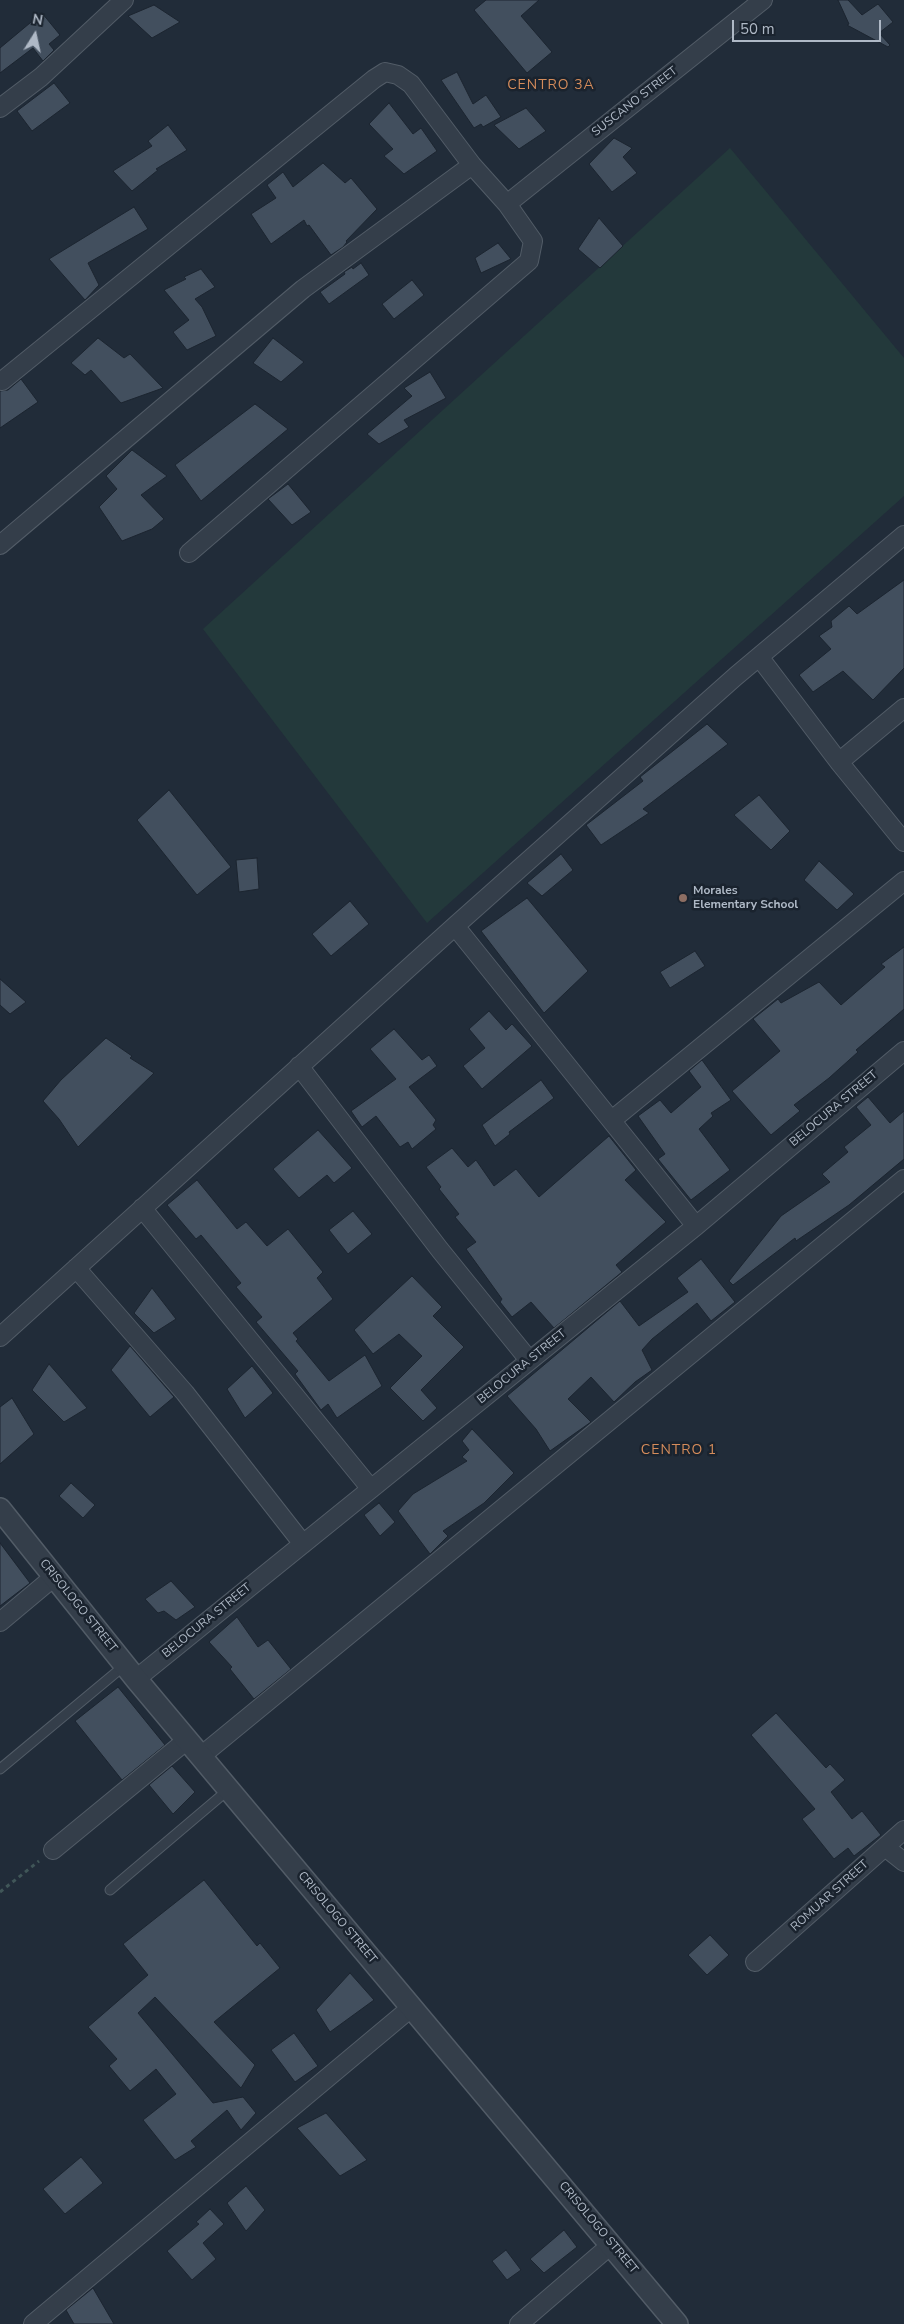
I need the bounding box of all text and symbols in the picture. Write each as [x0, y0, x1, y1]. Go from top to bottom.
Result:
text: N [31, 9, 44, 30]
north arrow [10, 10, 60, 60]
scale bar [734, 10, 883, 42]
text: 50 m [740, 19, 775, 39]
street label: SUSCANO STREET [589, 64, 681, 140]
district label: CENTRO 3A [506, 78, 596, 94]
place label: Morales Elementary School [693, 884, 798, 912]
marker: Morales Elementary School [677, 892, 689, 904]
street label: BELOCURA STREET [787, 1068, 881, 1150]
street label: BELOCURA STREET [475, 1327, 569, 1407]
district label: CENTRO 1 [640, 1443, 718, 1459]
street label: CRISOLOGO STREET [36, 1557, 120, 1655]
street label: BELOCURA STREET [160, 1581, 254, 1661]
street label: ROMUAR STREET [788, 1857, 872, 1935]
street label: CRISOLOGO STREET [294, 1869, 380, 1967]
street label: CRISOLOGO STREET [555, 2179, 641, 2277]

